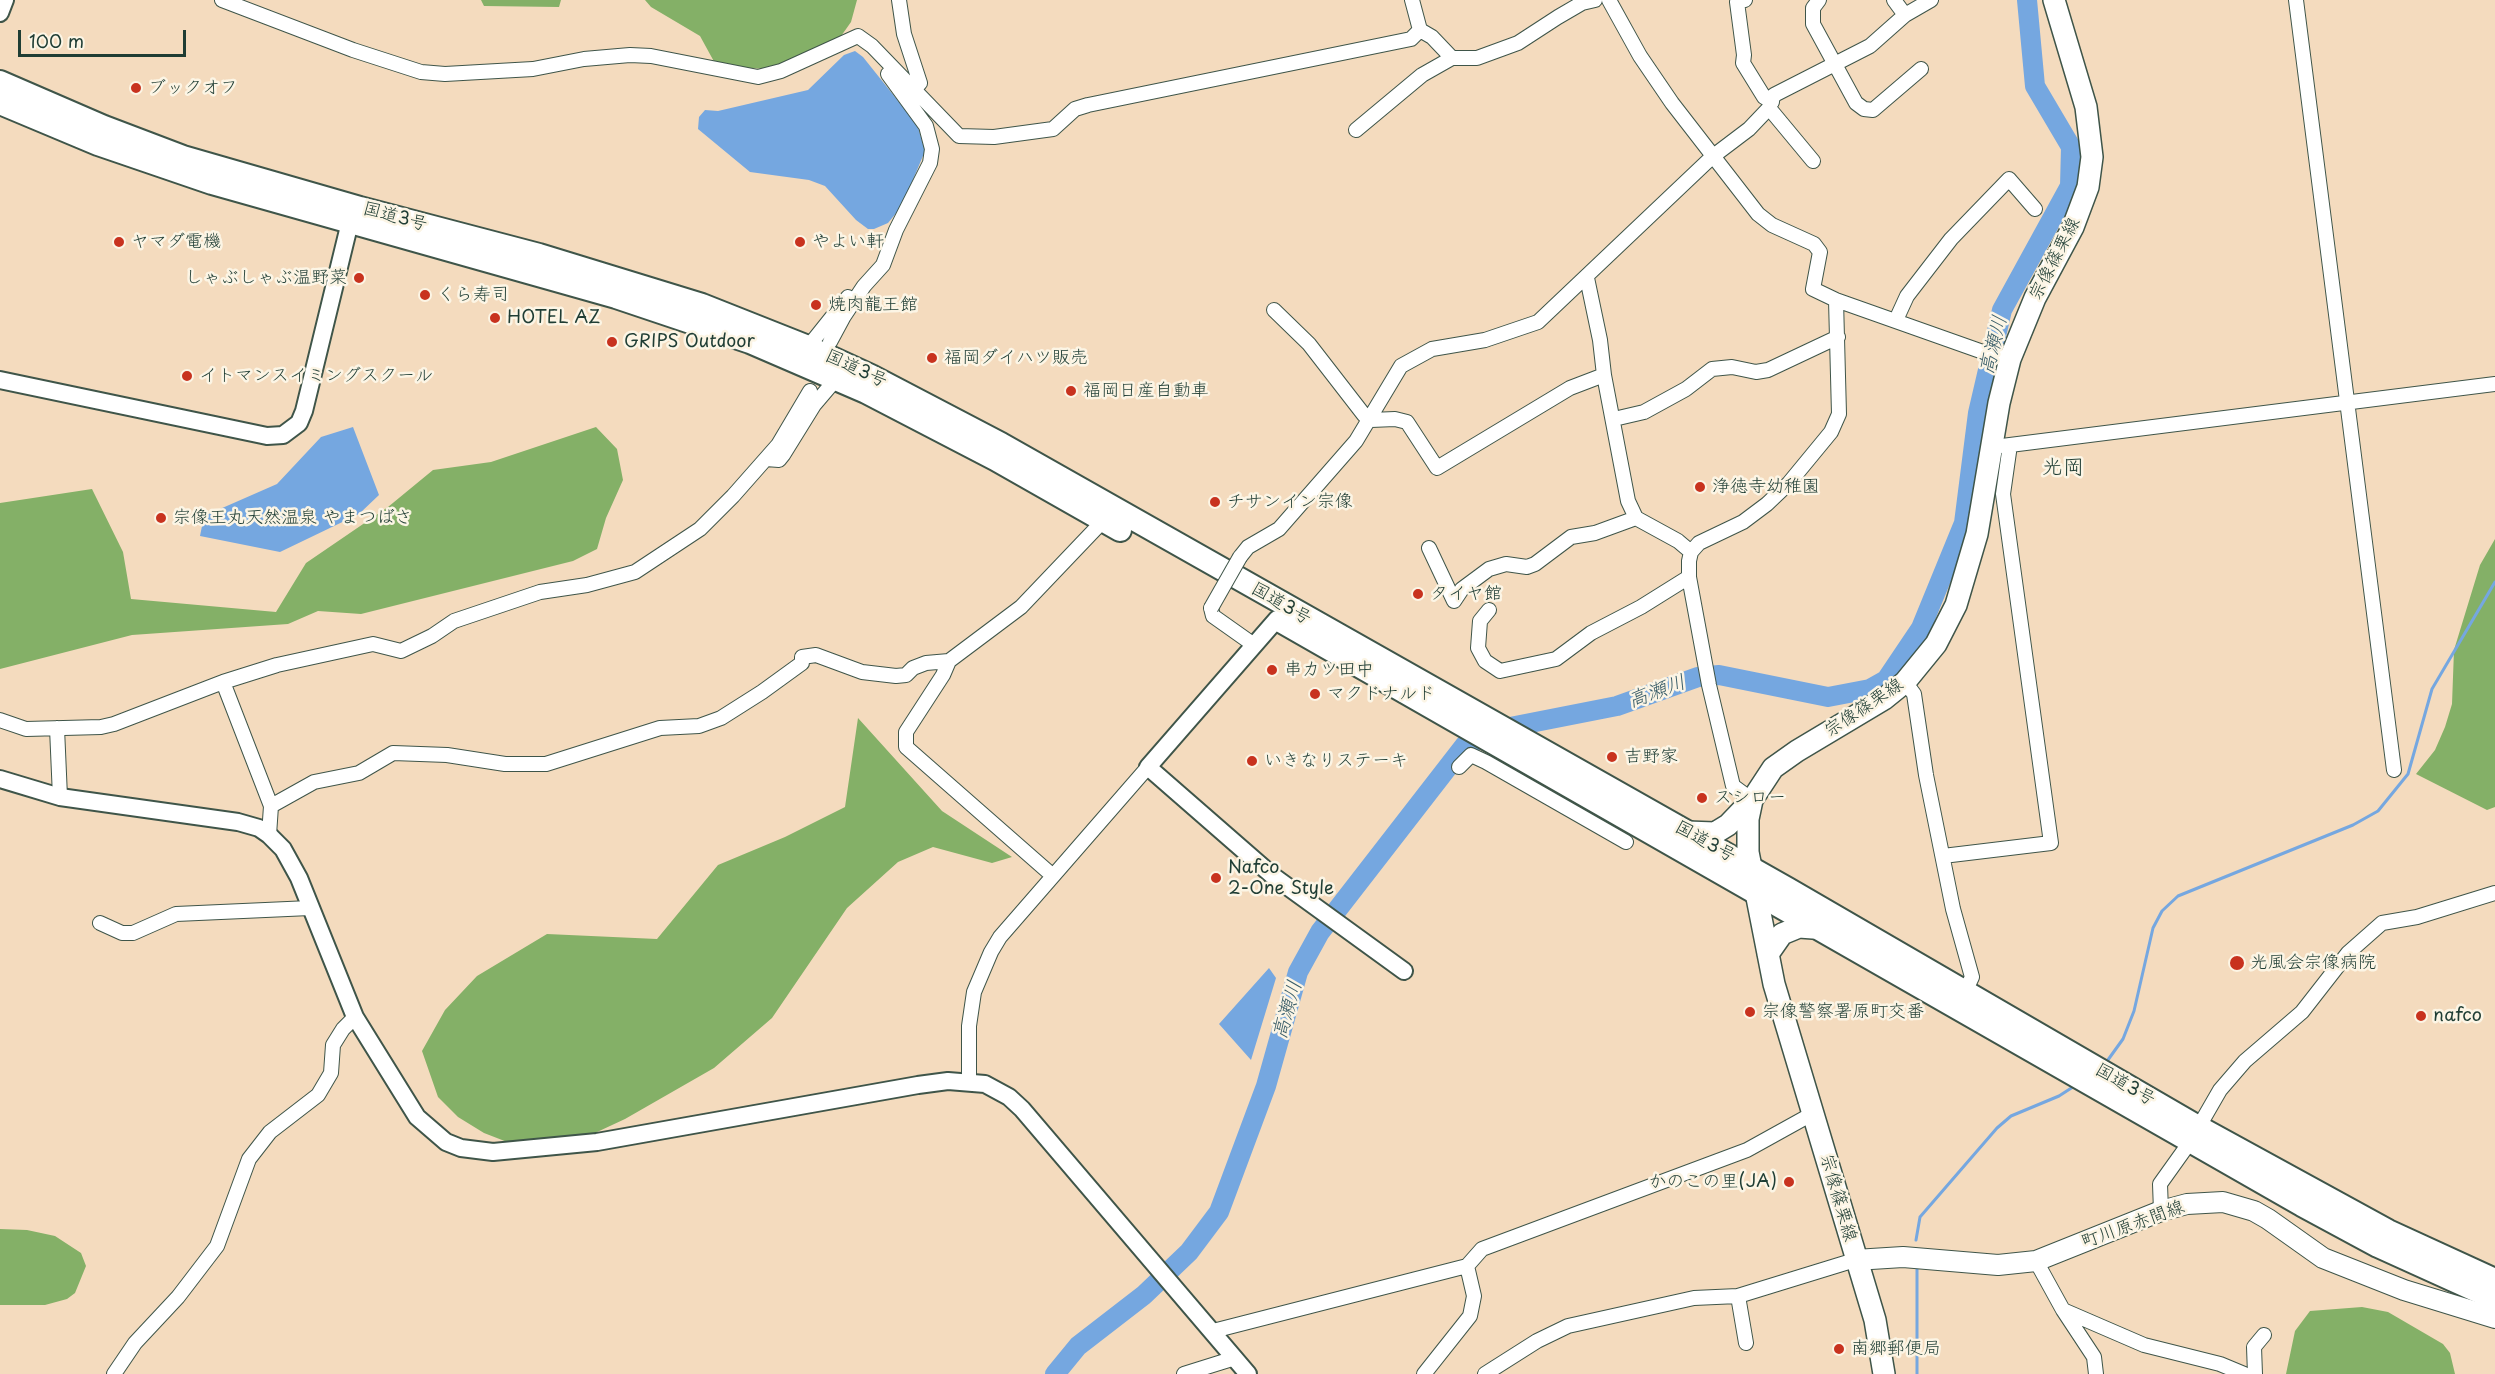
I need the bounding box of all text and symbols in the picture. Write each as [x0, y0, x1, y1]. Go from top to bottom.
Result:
scale bar [21, 18, 189, 56]
text: 100 m [29, 27, 84, 54]
place label: ブックオフ [148, 77, 238, 99]
marker: ブックオフ [129, 81, 143, 95]
street label: 国道3号 [360, 198, 430, 236]
street label: 宗像篠栗線 [2025, 214, 2085, 304]
place label: ヤマダ電機 [131, 231, 221, 253]
place label: やよい軒 [812, 231, 884, 253]
marker: ヤマダ電機 [112, 235, 126, 249]
marker: やよい軒 [793, 235, 807, 249]
place label: しゃぶしゃぶ温野菜 [185, 267, 347, 289]
marker: しゃぶしゃぶ温野菜 [352, 271, 366, 285]
place label: くら寿司 [437, 284, 509, 306]
marker: くら寿司 [418, 288, 432, 302]
place label: 焼肉龍王館 [828, 294, 918, 316]
marker: 焼肉龍王館 [809, 298, 823, 312]
place label: HOTEL AZ [507, 307, 600, 329]
marker: HOTEL AZ [488, 311, 502, 325]
water label: 高瀬川 [1975, 313, 2013, 377]
place label: GRIPS Outdoor [624, 331, 755, 353]
marker: GRIPS Outdoor [605, 335, 619, 349]
street label: 国道3号 [822, 345, 890, 393]
place label: 福岡ダイハツ販売 [944, 347, 1088, 369]
marker: 福岡ダイハツ販売 [925, 351, 939, 365]
place label: イトマンスイミングスクール [199, 365, 433, 387]
marker: イトマンスイミングスクール [180, 369, 194, 383]
place label: 福岡日産自動車 [1083, 380, 1209, 402]
marker: 福岡日産自動車 [1064, 384, 1078, 398]
district label: 光岡 [2042, 455, 2084, 481]
place label: 浄徳寺幼稚園 [1712, 476, 1820, 498]
marker: 浄徳寺幼稚園 [1693, 480, 1707, 494]
place label: チサンイン宗像 [1227, 491, 1353, 513]
marker: チサンイン宗像 [1208, 495, 1222, 509]
place label: 宗像王丸天然温泉 やまつばさ [173, 507, 413, 529]
marker: 宗像王丸天然温泉 やまつばさ [154, 511, 168, 525]
street label: 国道3号 [1247, 578, 1315, 630]
place label: タイヤ館 [1430, 583, 1502, 605]
marker: タイヤ館 [1411, 587, 1425, 601]
place label: 串カツ田中 [1284, 659, 1374, 681]
marker: 串カツ田中 [1265, 663, 1279, 677]
water label: 高瀬川 [1625, 670, 1689, 714]
street label: 宗像篠栗線 [1821, 674, 1907, 742]
place label: マクドナルド [1327, 683, 1435, 705]
marker: マクドナルド [1308, 687, 1322, 701]
place label: 吉野家 [1624, 746, 1678, 768]
place label: いきなりステーキ [1264, 750, 1408, 772]
marker: 吉野家 [1605, 750, 1619, 764]
marker: いきなりステーキ [1245, 754, 1259, 768]
place label: スシロー [1714, 787, 1786, 809]
marker: スシロー [1695, 791, 1709, 805]
street label: 国道3号 [1671, 817, 1739, 867]
place label: Nafco 2-One Style [1228, 857, 1334, 900]
marker: Nafco 2-One Style [1209, 871, 1223, 885]
place label: 光風会宗像病院 [2250, 952, 2376, 974]
marker: 光風会宗像病院 [2228, 954, 2246, 972]
water label: 高瀬川 [1268, 978, 1308, 1042]
place label: 宗像警察署原町交番 [1762, 1001, 1924, 1023]
marker: 宗像警察署原町交番 [1743, 1005, 1757, 1019]
place label: nafco [2433, 1005, 2482, 1027]
marker: nafco [2414, 1009, 2428, 1023]
street label: 国道3号 [2091, 1059, 2159, 1111]
street label: 宗像篠栗線 [1815, 1152, 1861, 1244]
place label: かのこの里(JA) [1649, 1171, 1777, 1193]
marker: かのこの里(JA) [1782, 1175, 1796, 1189]
street label: 町川原赤間線 [2079, 1196, 2187, 1254]
place label: 南郷郵便局 [1851, 1338, 1941, 1360]
marker: 南郷郵便局 [1832, 1342, 1846, 1356]

